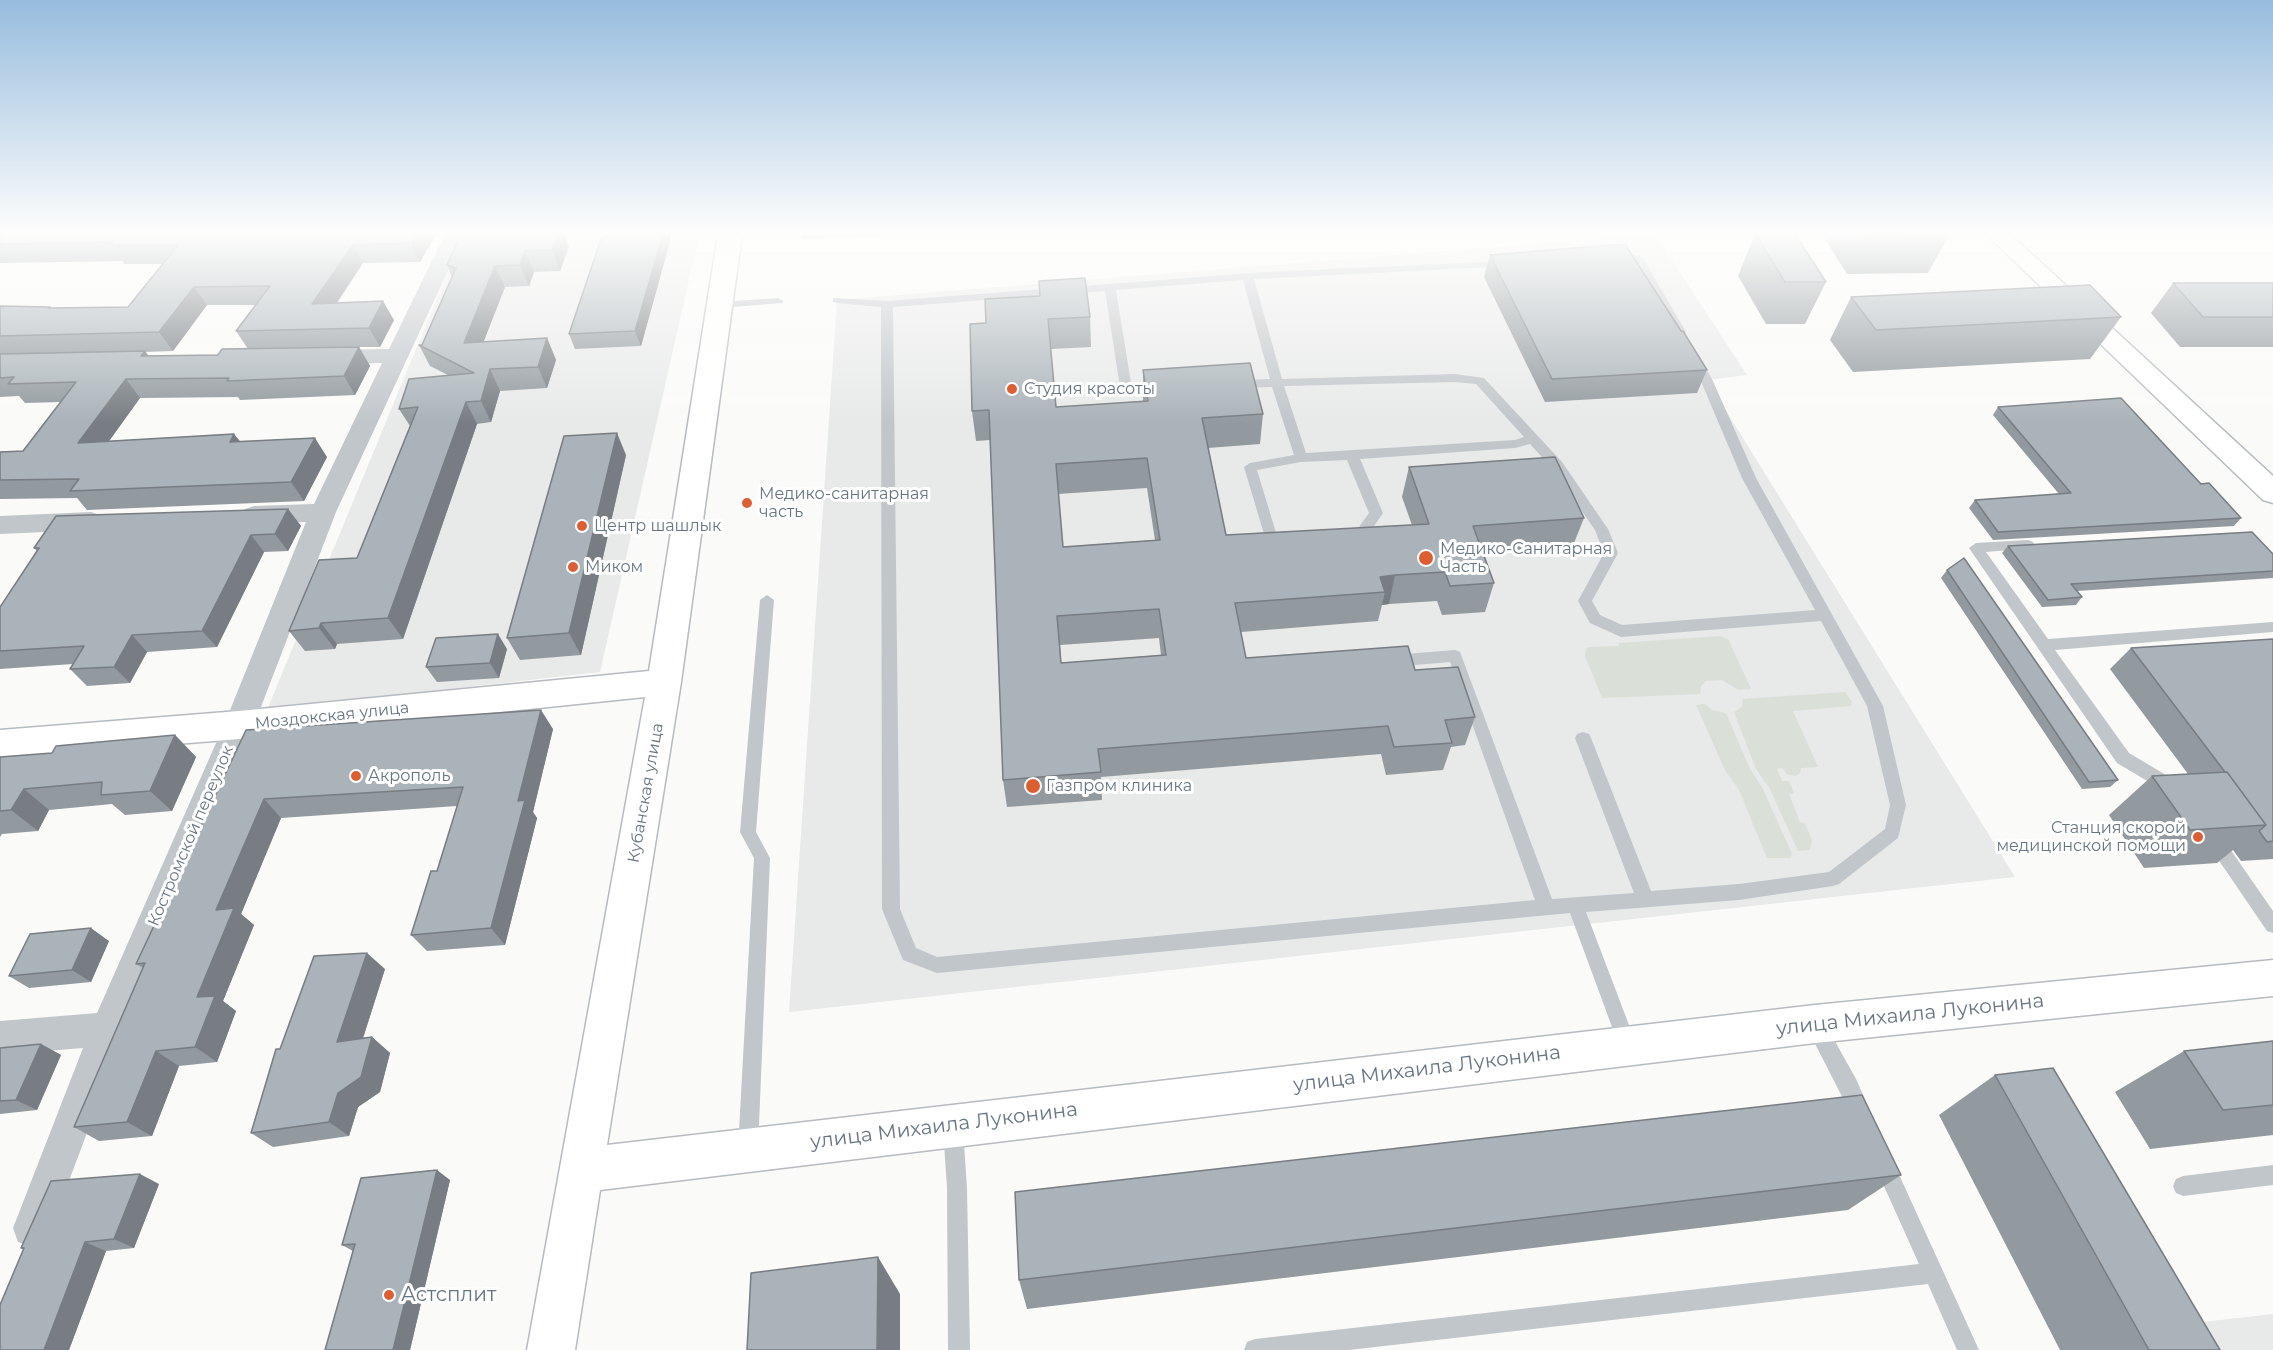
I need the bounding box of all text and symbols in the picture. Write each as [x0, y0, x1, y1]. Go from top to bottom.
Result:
place label: Студия красоты [1024, 379, 1155, 399]
marker: Студия красоты [1005, 382, 1019, 396]
place label: Медико-санитарная часть [759, 484, 929, 522]
marker: Медико-санитарная часть [740, 496, 754, 510]
place label: Центр шашлык [594, 516, 721, 536]
marker: Центр шашлык [575, 519, 589, 533]
place label: Медико-Санитарная Часть [1440, 539, 1612, 577]
marker: Медико-Санитарная Часть [1417, 549, 1435, 567]
place label: Миком [585, 557, 643, 577]
marker: Миком [566, 560, 580, 574]
street label: Моздокская улица [254, 698, 410, 734]
street label: Кубанская улица [624, 722, 668, 864]
street label: Костромской переулок [144, 743, 238, 929]
place label: Акрополь [368, 766, 450, 786]
marker: Акрополь [349, 769, 363, 783]
place label: Газпром клиника [1046, 776, 1192, 796]
marker: Газпром клиника [1024, 777, 1042, 795]
place label: Станция скорой медицинской помощи [1996, 818, 2186, 856]
marker: Станция скорой медицинской помощи [2191, 830, 2205, 844]
street label: улица Михаила Луконина [1775, 989, 2045, 1041]
street label: улица Михаила Луконина [1292, 1041, 1562, 1097]
street label: улица Михаила Луконина [809, 1098, 1079, 1154]
place label: Астсплит [401, 1283, 496, 1307]
marker: Астсплит [382, 1288, 396, 1302]

